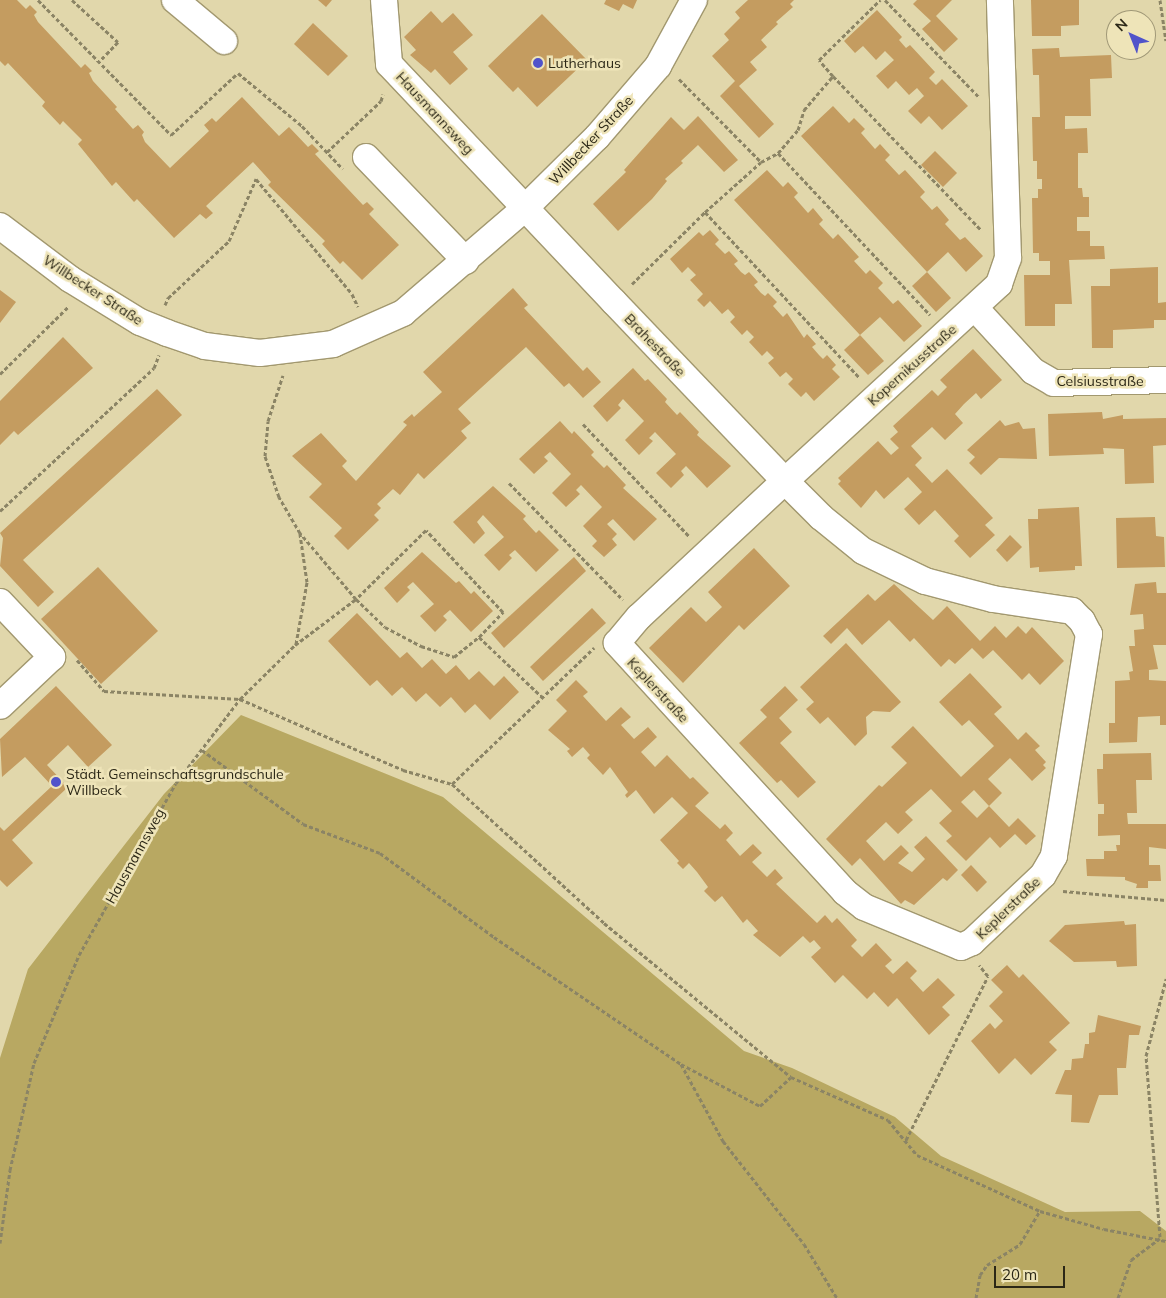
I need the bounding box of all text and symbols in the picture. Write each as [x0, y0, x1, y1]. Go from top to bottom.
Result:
north arrow [1106, 10, 1156, 60]
text: N [1111, 15, 1131, 35]
place label: Lutherhaus [548, 55, 621, 71]
marker: Lutherhaus [532, 57, 544, 69]
street label: Hausmannsweg [393, 68, 477, 158]
street label: Willbecker Straße [546, 92, 636, 188]
street label: Willbecker Straße [40, 252, 146, 328]
street label: Brahestraße [621, 310, 689, 380]
street label: Kopernikusstraße [864, 321, 960, 409]
street label: Celsiusstraße [1056, 373, 1144, 389]
street label: Keplerstraße [624, 654, 692, 726]
place label: Städt. Gemeinschaftsgrundschule Willbeck [66, 766, 284, 799]
marker: Städt. Gemeinschaftsgrundschule Willbeck [50, 776, 62, 788]
street label: Hausmannsweg [102, 805, 168, 907]
street label: Keplerstraße [973, 873, 1043, 943]
scale bar [996, 1256, 1067, 1288]
text: 20 m [1002, 1265, 1037, 1284]

